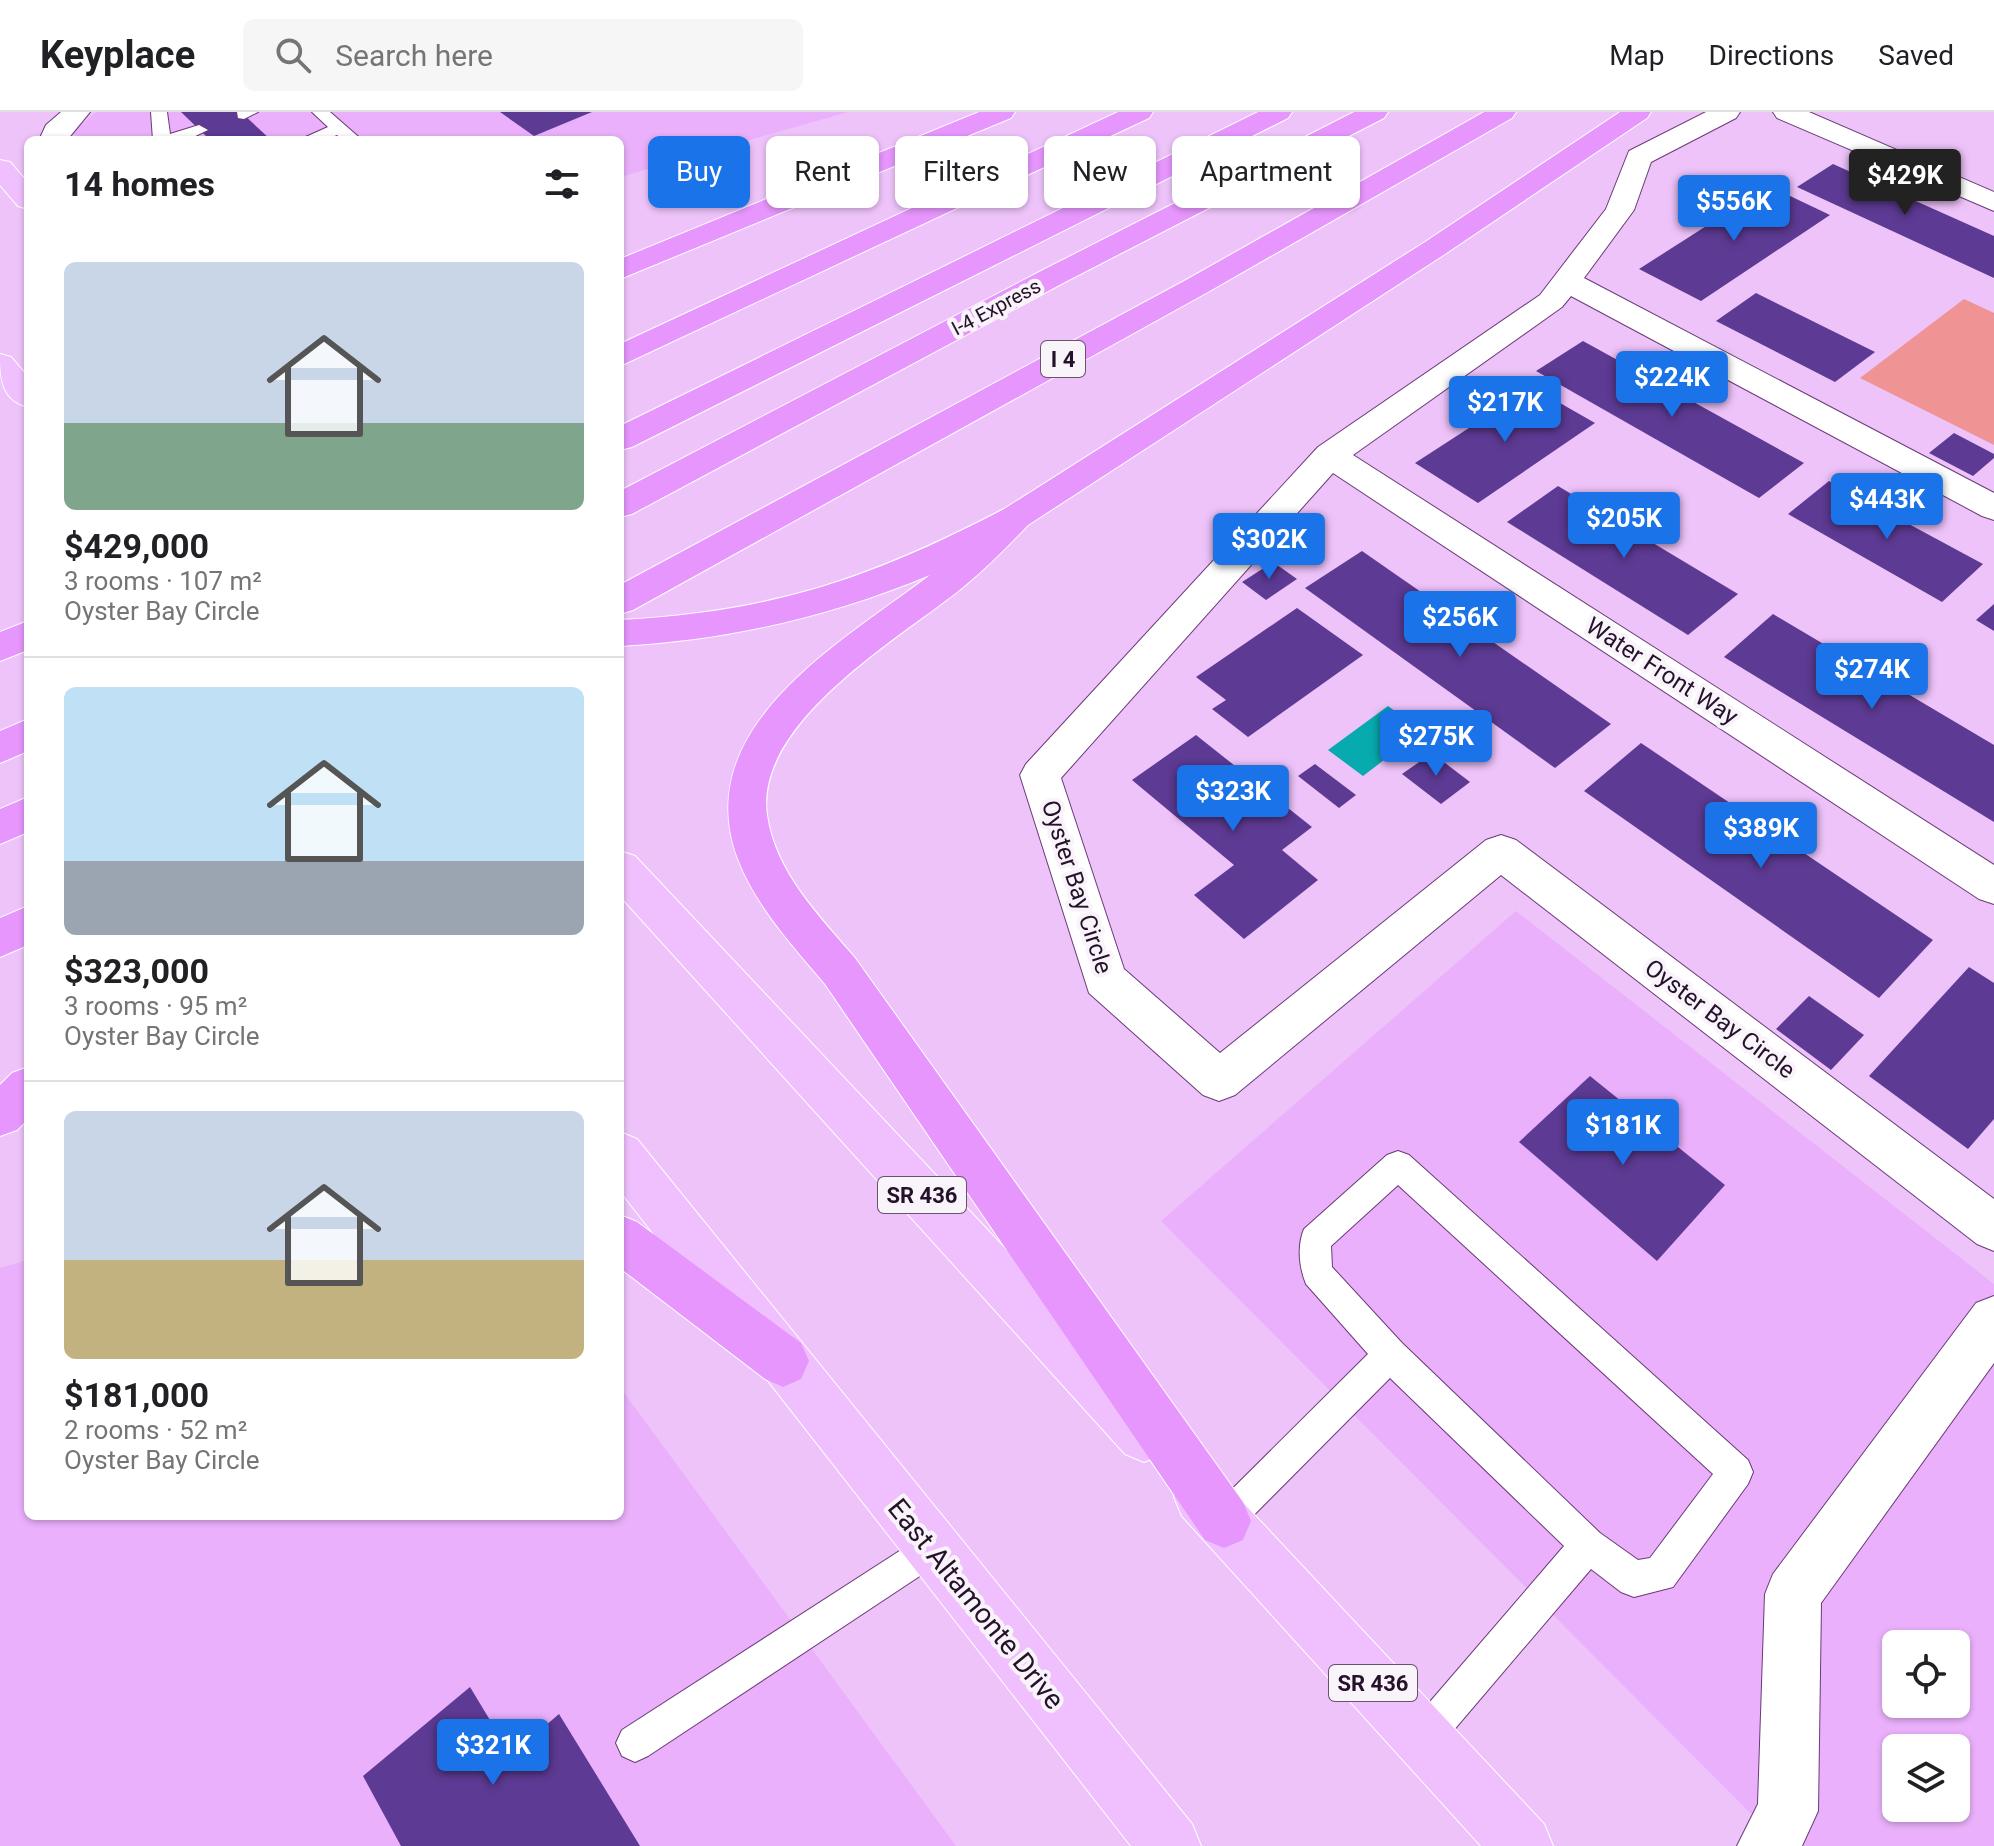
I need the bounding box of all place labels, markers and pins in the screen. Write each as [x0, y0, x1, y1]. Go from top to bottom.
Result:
pin: $429K [1849, 149, 1961, 217]
pin: $556K [1678, 175, 1790, 243]
pin: $224K [1616, 351, 1728, 419]
pin: $217K [1449, 376, 1561, 444]
pin: $443K [1831, 473, 1943, 541]
pin: $205K [1568, 492, 1680, 560]
pin: $302K [1213, 513, 1325, 581]
pin: $256K [1404, 591, 1516, 659]
pin: $274K [1816, 643, 1928, 711]
pin: $275K [1380, 710, 1492, 778]
pin: $323K [1177, 765, 1289, 833]
pin: $389K [1705, 802, 1817, 870]
pin: $181K [1567, 1099, 1679, 1167]
pin: $321K [437, 1719, 549, 1787]

